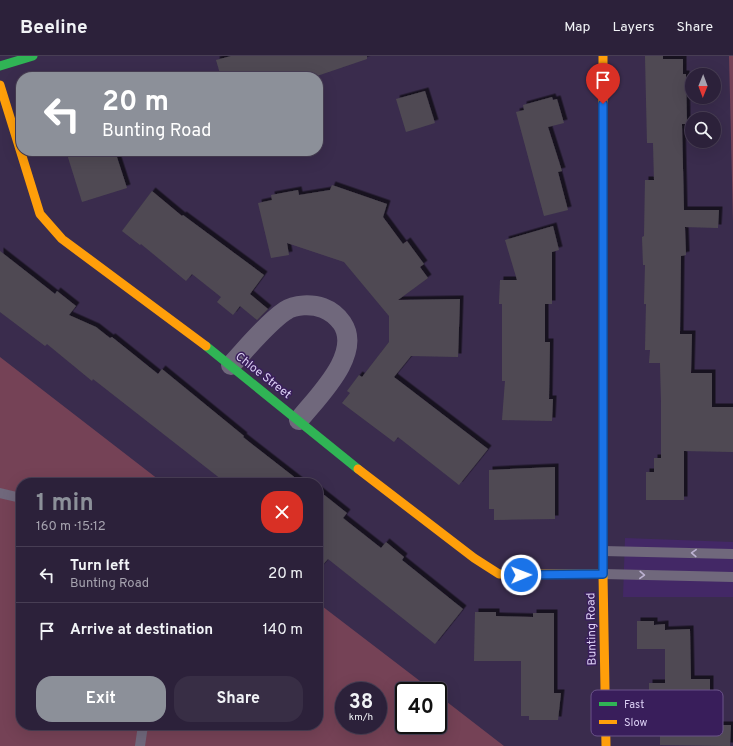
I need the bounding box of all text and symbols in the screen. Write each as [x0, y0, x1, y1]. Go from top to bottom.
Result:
text: Beeline [20, 16, 88, 40]
text: Map [564, 19, 590, 36]
text: Layers [612, 19, 654, 36]
text: Share [676, 19, 713, 36]
pin [586, 63, 620, 104]
north arrow [685, 68, 721, 104]
map controls [685, 68, 721, 148]
icon: arrive [592, 69, 614, 91]
text: 20 m [102, 85, 169, 121]
icon: left [36, 88, 88, 140]
button: search [685, 112, 721, 148]
text: Bunting Road [102, 120, 211, 143]
street label: Chloe Street [232, 349, 294, 403]
text: 1 min [36, 489, 94, 519]
button: close [261, 491, 303, 533]
text: 160 m · 15:12 [36, 519, 106, 535]
one-way arrow [691, 549, 697, 557]
position arrow [500, 554, 542, 596]
text: Turn left [70, 557, 130, 576]
icon: left [36, 564, 58, 586]
text: 20 m [268, 565, 303, 584]
one-way arrow [639, 570, 645, 579]
text: Bunting Road [70, 576, 149, 592]
street label: Bunting Road [583, 592, 601, 666]
icon: arrive [36, 620, 58, 642]
text: Arrive at destination [70, 621, 213, 640]
text: 140 m [263, 621, 303, 640]
button: Exit [36, 676, 166, 722]
button: Share [174, 676, 303, 722]
speed limit sign: 40 [395, 682, 447, 734]
text: 38 [349, 690, 373, 716]
legend [591, 690, 723, 736]
text: Fast [624, 698, 644, 712]
text: km/h [349, 711, 373, 724]
text: Slow [624, 716, 647, 730]

